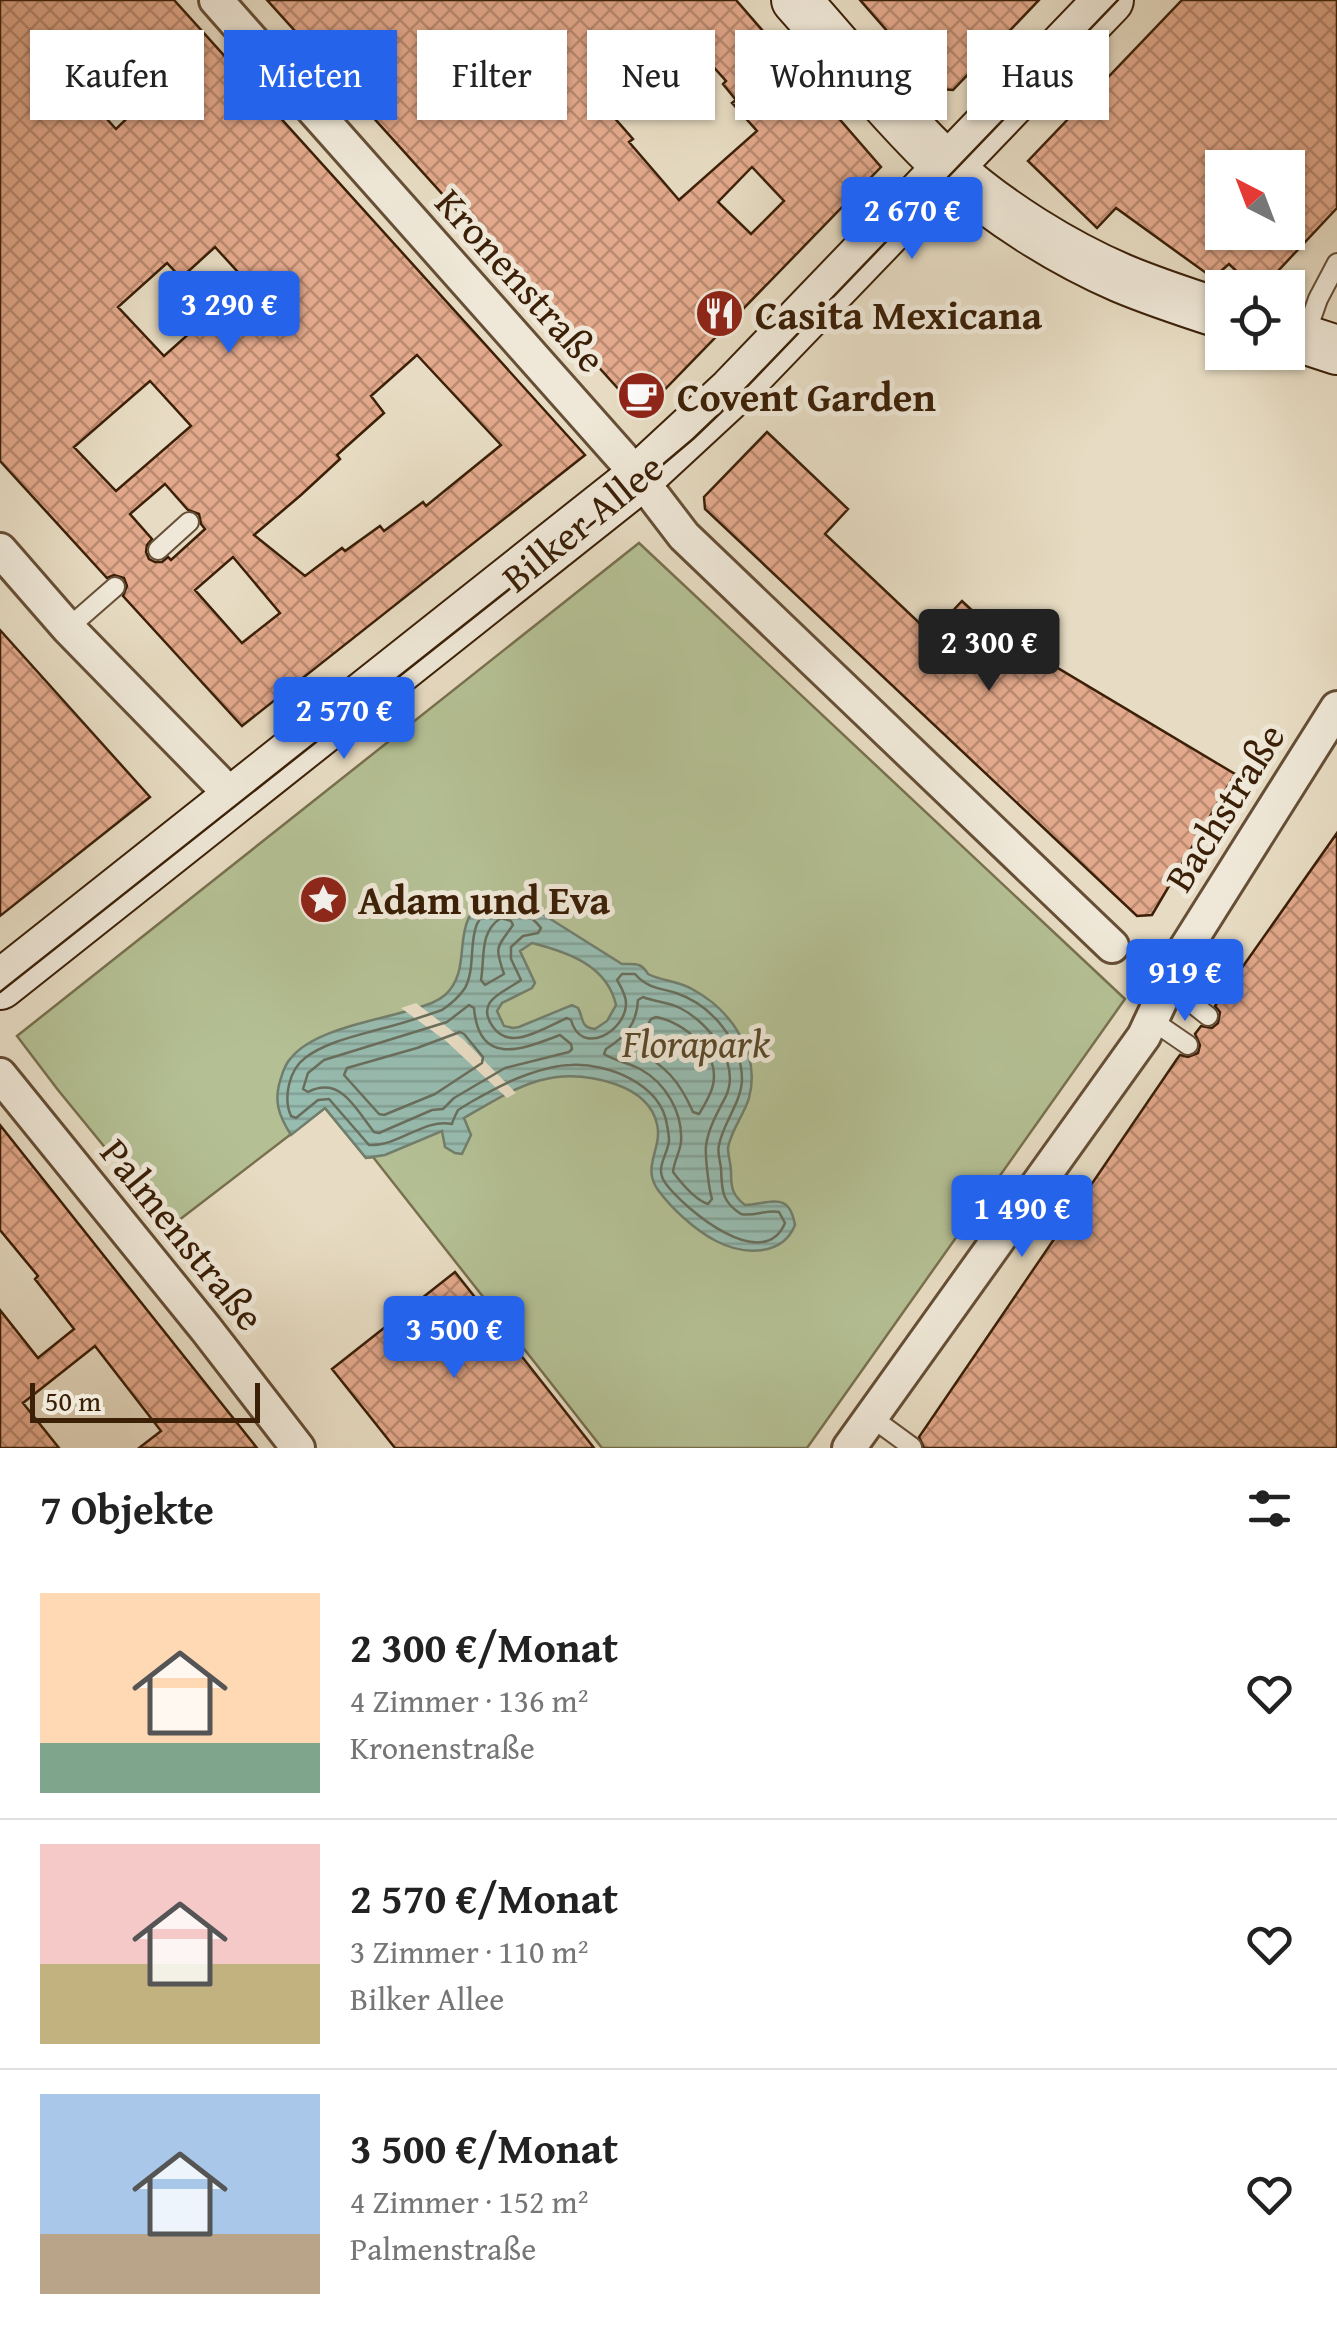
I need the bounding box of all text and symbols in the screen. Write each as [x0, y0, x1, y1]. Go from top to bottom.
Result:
chip: Kaufen [30, 30, 204, 120]
chip: Mieten [224, 30, 397, 120]
chip: Filter [417, 30, 567, 120]
chip: Neu [587, 30, 715, 120]
chip: Wohnung [735, 30, 947, 120]
chip: Haus [967, 30, 1109, 120]
north arrow [1205, 150, 1305, 250]
map controls [1205, 150, 1305, 370]
street label: Kronenstraße [422, 174, 620, 386]
pin: 2 670 € [820, 177, 1004, 262]
text: 2 670 € [864, 186, 960, 233]
button: locate [1205, 270, 1305, 370]
pin: 3 290 € [137, 271, 321, 356]
text: 3 290 € [181, 280, 277, 327]
place label: Casita Mexicana [755, 285, 1043, 344]
restaurant icon: Casita Mexicana [694, 288, 746, 340]
place label: Covent Garden [677, 367, 936, 426]
cafe icon: Covent Garden [616, 370, 668, 422]
street label: Bilker Allee [488, 438, 676, 606]
pin: 2 300 € [897, 609, 1081, 694]
text: 2 300 € [941, 618, 1037, 665]
pin: 2 570 € [252, 677, 436, 762]
text: 2 570 € [296, 686, 392, 733]
street label: Bachstraße [1149, 711, 1299, 903]
place label: Adam und Eva [358, 870, 611, 929]
place icon: Adam und Eva [297, 873, 349, 925]
pin: 919 € [1115, 939, 1255, 1024]
text: 919 € [1148, 948, 1222, 995]
park label: Florapark [621, 1013, 771, 1072]
street label: Palmenstraße [87, 1125, 279, 1343]
pin: 1 490 € [930, 1175, 1114, 1260]
text: 1 490 € [974, 1184, 1070, 1231]
pin: 3 500 € [362, 1296, 546, 1381]
text: 3 500 € [406, 1305, 502, 1352]
scale bar [30, 1378, 260, 1422]
text: 50 m [45, 1380, 101, 1421]
text: 7 Objekte [40, 1478, 214, 1539]
icon: filters [1242, 1481, 1297, 1536]
text: 2 300 €/Monat [350, 1616, 618, 1677]
icon: home [120, 1633, 240, 1753]
icon: heart [1242, 1666, 1297, 1721]
text: 4 Zimmer · 136 m² [350, 1677, 588, 1724]
text: Kronenstraße [350, 1724, 535, 1771]
text: 2 570 €/Monat [350, 1867, 618, 1928]
icon: home [120, 1884, 240, 2004]
icon: heart [1242, 1917, 1297, 1972]
text: 3 Zimmer · 110 m² [350, 1928, 588, 1975]
text: Bilker Allee [350, 1975, 504, 2022]
text: 3 500 €/Monat [350, 2117, 618, 2178]
icon: home [120, 2134, 240, 2254]
icon: heart [1242, 2167, 1297, 2222]
text: 4 Zimmer · 152 m² [350, 2178, 588, 2225]
text: Palmenstraße [350, 2225, 536, 2272]

